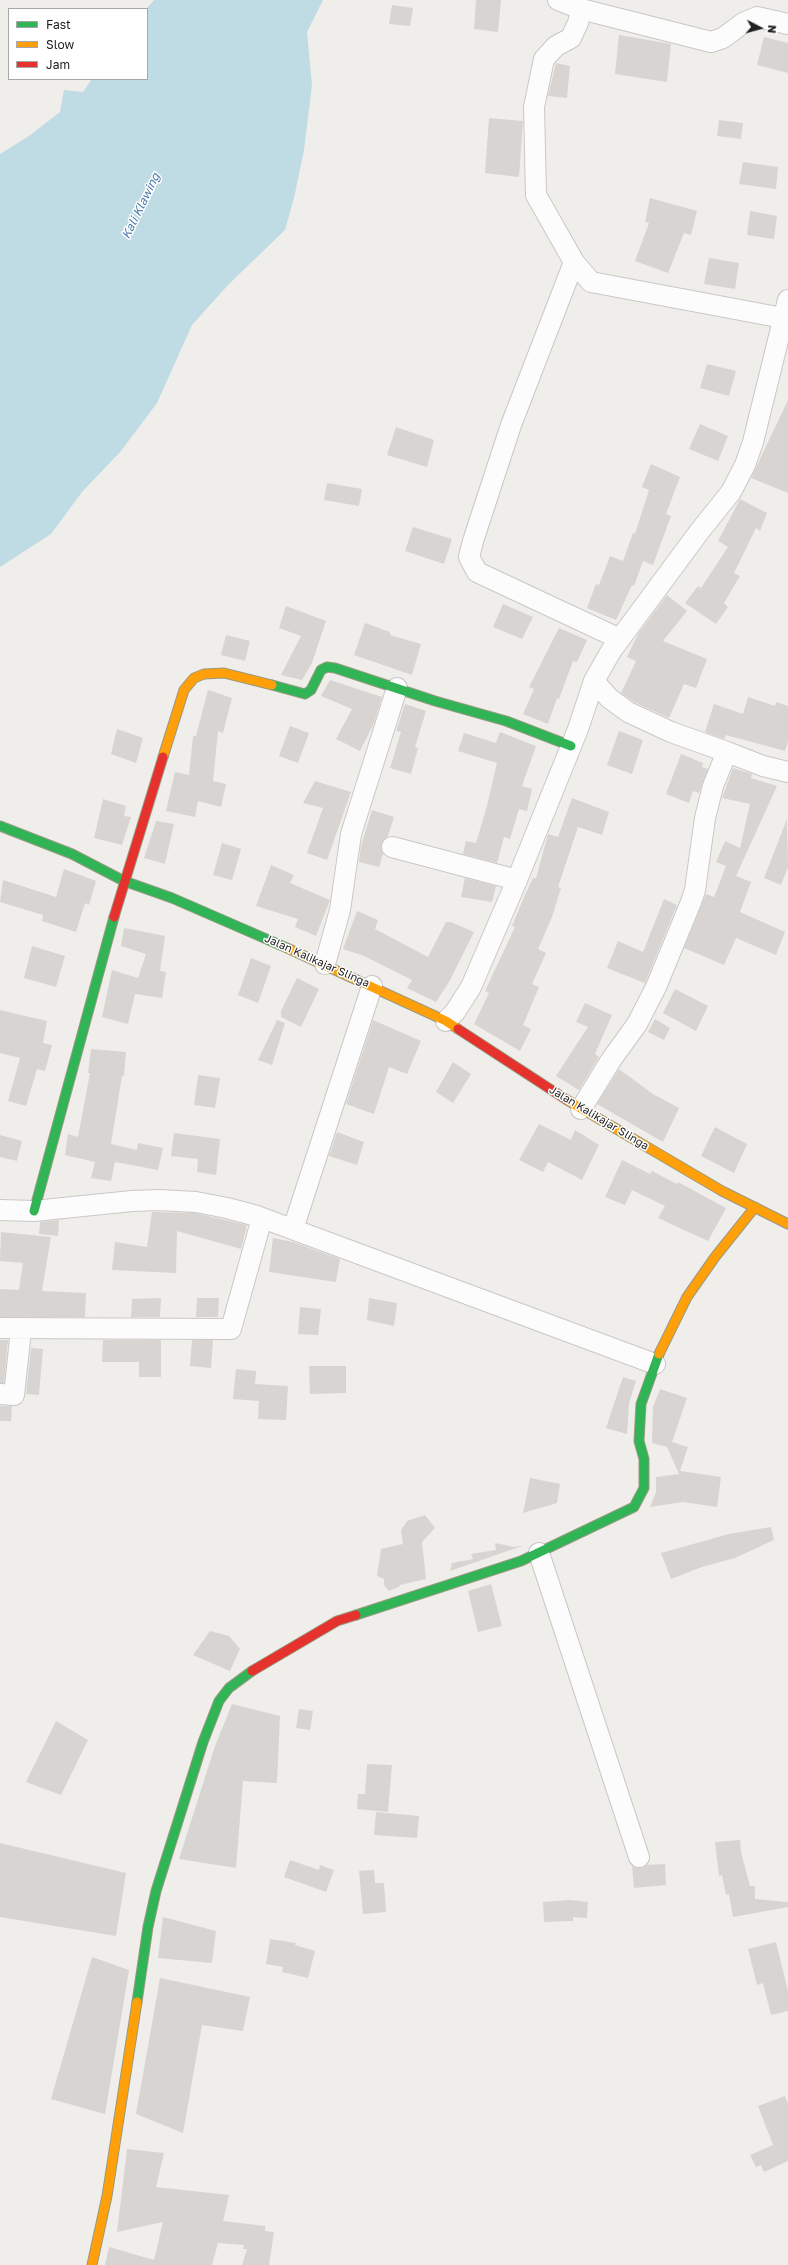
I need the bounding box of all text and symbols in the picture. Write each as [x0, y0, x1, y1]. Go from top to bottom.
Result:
legend [8, 8, 148, 80]
north arrow [740, 8, 780, 48]
text: Fast [46, 17, 71, 32]
text: N [766, 24, 779, 34]
text: Slow [46, 37, 74, 52]
text: Jam [46, 57, 70, 72]
water label: Kali Klawing [119, 171, 163, 241]
street label: Jalan Kalikajar Slinga [262, 932, 372, 990]
street label: Jalan Kalikajar Slinga [547, 1083, 651, 1153]

